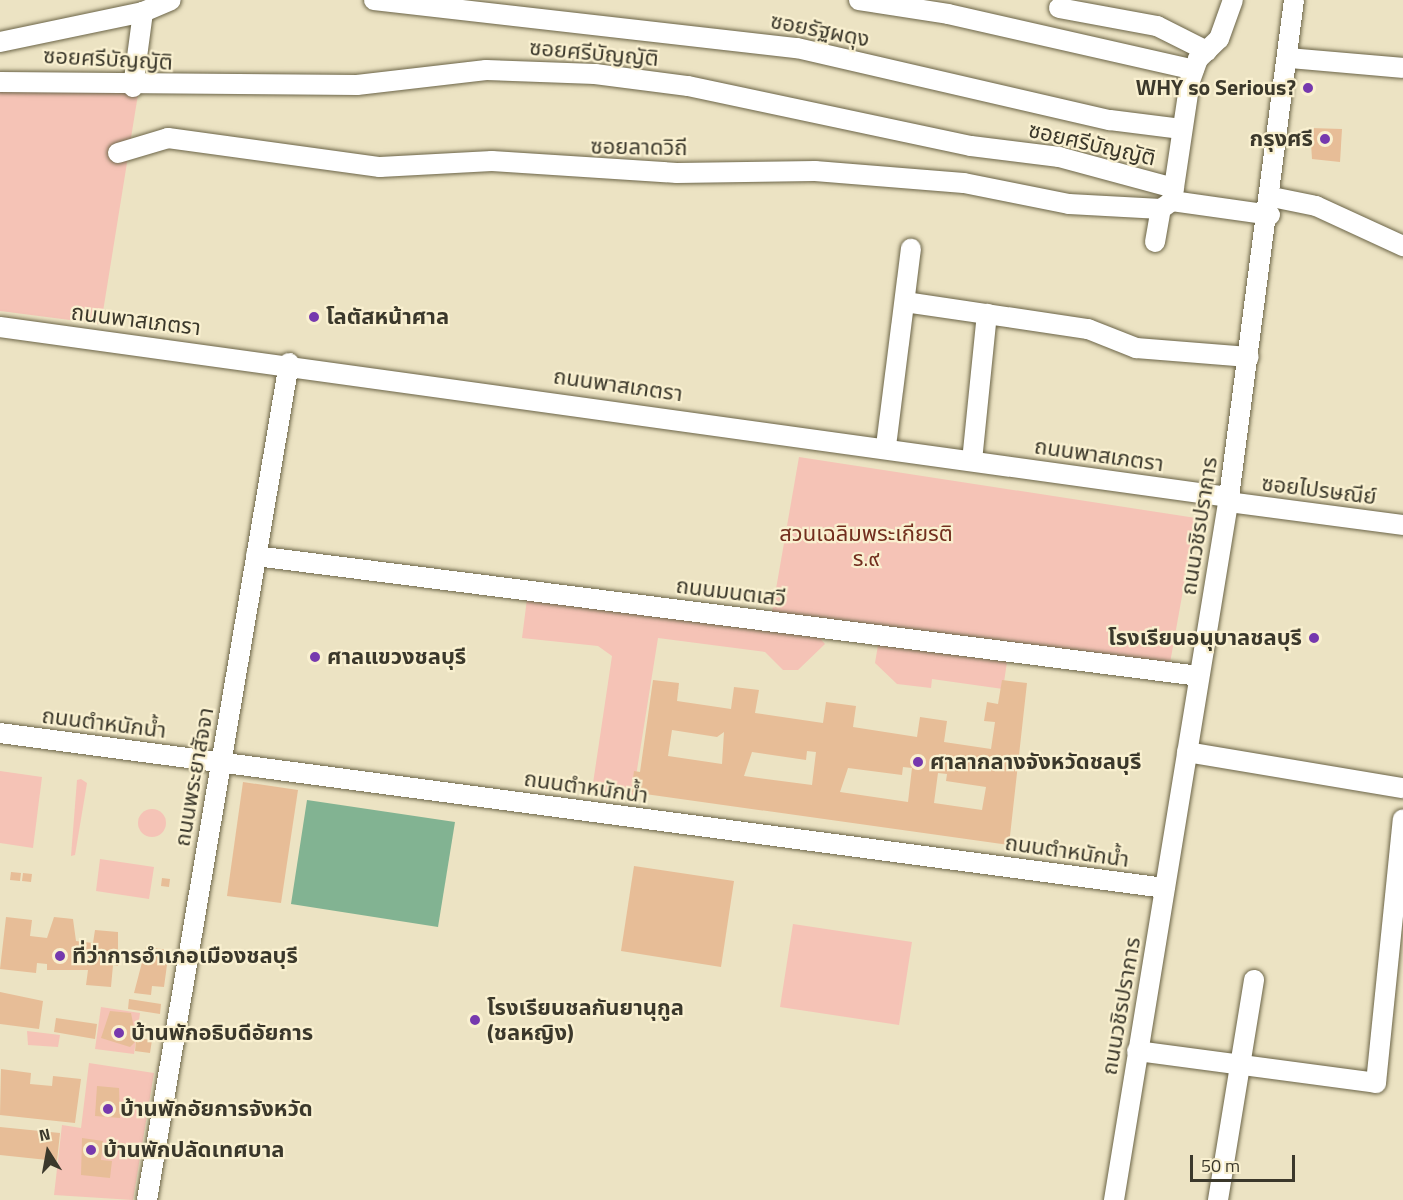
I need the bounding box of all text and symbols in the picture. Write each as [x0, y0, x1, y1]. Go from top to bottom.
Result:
street label: ซอยรัฐผดุง [768, 7, 872, 53]
street label: ซอยศรีบัญญัติ [528, 34, 660, 72]
street label: ซอยศรีบัญญัติ [43, 42, 173, 76]
place label: WHY so Serious? [1136, 75, 1296, 101]
marker: WHY so Serious? [1301, 81, 1315, 95]
street label: ซอยศรีบัญญัติ [1026, 117, 1158, 171]
place label: กรุงศรี [1249, 126, 1313, 152]
marker: กรุงศรี [1318, 132, 1332, 146]
street label: ซอยลาดวิถี [590, 133, 688, 161]
street label: ถนนพาสเภตรา [70, 299, 202, 341]
place label: โลตัสหน้าศาล [326, 304, 449, 330]
marker: โลตัสหน้าศาล [307, 310, 321, 324]
street label: ถนนพาสเภตรา [552, 363, 684, 407]
street label: ถนนพาสเภตรา [1033, 433, 1165, 477]
street label: ถนนวชิรปราการ [1175, 455, 1223, 597]
street label: ซอยไปรษณีย์ [1260, 470, 1378, 510]
park label: สวนเฉลิมพระเกียรติ ร.๙ [779, 520, 953, 572]
street label: ถนนมนตเสวี [674, 572, 788, 612]
place label: โรงเรียนอนุบาลชลบุรี [1108, 625, 1302, 651]
marker: โรงเรียนอนุบาลชลบุรี [1307, 631, 1321, 645]
place label: ศาลแขวงชลบุรี [327, 644, 466, 670]
marker: ศาลแขวงชลบุรี [308, 650, 322, 664]
street label: ถนนตำหนักน้ำ [40, 702, 168, 744]
street label: ถนนพระยาสัจจา [169, 705, 219, 849]
place label: ศาลากลางจังหวัดชลบุรี [930, 749, 1141, 775]
marker: ศาลากลางจังหวัดชลบุรี [911, 755, 925, 769]
street label: ถนนตำหนักน้ำ [522, 765, 650, 809]
street label: ถนนตำหนักน้ำ [1003, 829, 1131, 873]
street label: ถนนวชิรปราการ [1096, 935, 1146, 1077]
place label: ที่ว่าการอำเภอเมืองชลบุรี [72, 943, 298, 969]
marker: ที่ว่าการอำเภอเมืองชลบุรี [53, 949, 67, 963]
place label: โรงเรียนชลกันยานุกูล (ชลหญิง) [487, 994, 684, 1046]
marker: โรงเรียนชลกันยานุกูล (ชลหญิง) [468, 1013, 482, 1027]
place label: บ้านพักอธิบดีอัยการ [131, 1020, 313, 1046]
marker: บ้านพักอธิบดีอัยการ [112, 1026, 126, 1040]
place label: บ้านพักอัยการจังหวัด [120, 1096, 313, 1122]
marker: บ้านพักอัยการจังหวัด [101, 1102, 115, 1116]
text: N [37, 1121, 52, 1147]
north arrow [18, 1122, 78, 1182]
place label: บ้านพักปลัดเทศบาล [103, 1137, 284, 1163]
marker: บ้านพักปลัดเทศบาล [84, 1143, 98, 1157]
scale bar [1193, 1143, 1298, 1181]
text: 50 m [1201, 1152, 1240, 1179]

